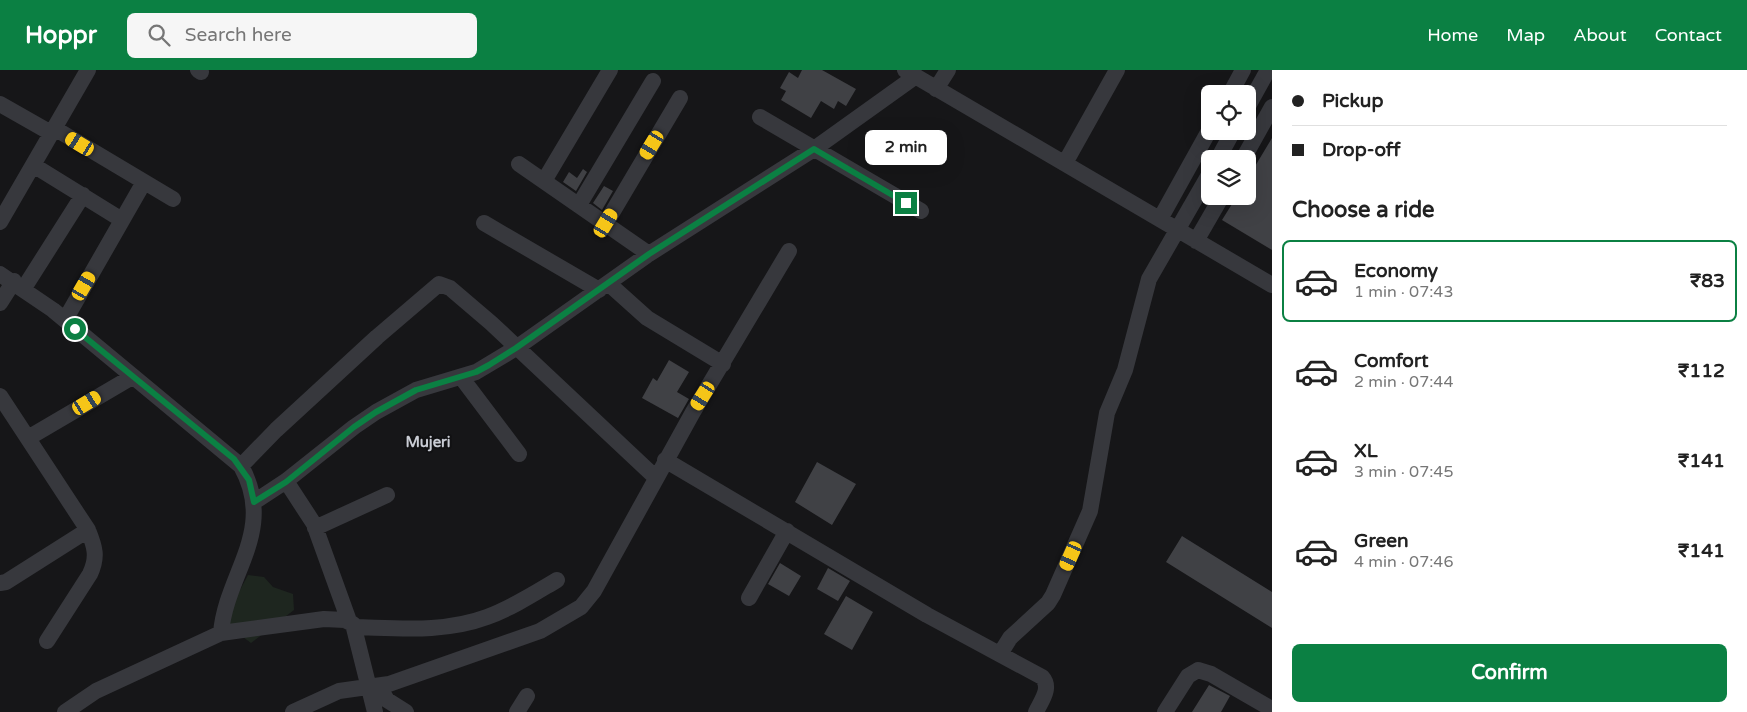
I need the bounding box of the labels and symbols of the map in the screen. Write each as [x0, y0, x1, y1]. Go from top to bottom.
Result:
car [637, 128, 666, 162]
car [63, 130, 96, 158]
callout: 2 min [865, 131, 947, 166]
route end [895, 192, 917, 214]
car [591, 206, 620, 240]
car [70, 269, 97, 303]
route start [64, 318, 86, 340]
car [688, 379, 717, 413]
car [70, 389, 103, 417]
district label: Mujeri [405, 433, 451, 452]
car [1058, 539, 1083, 573]

